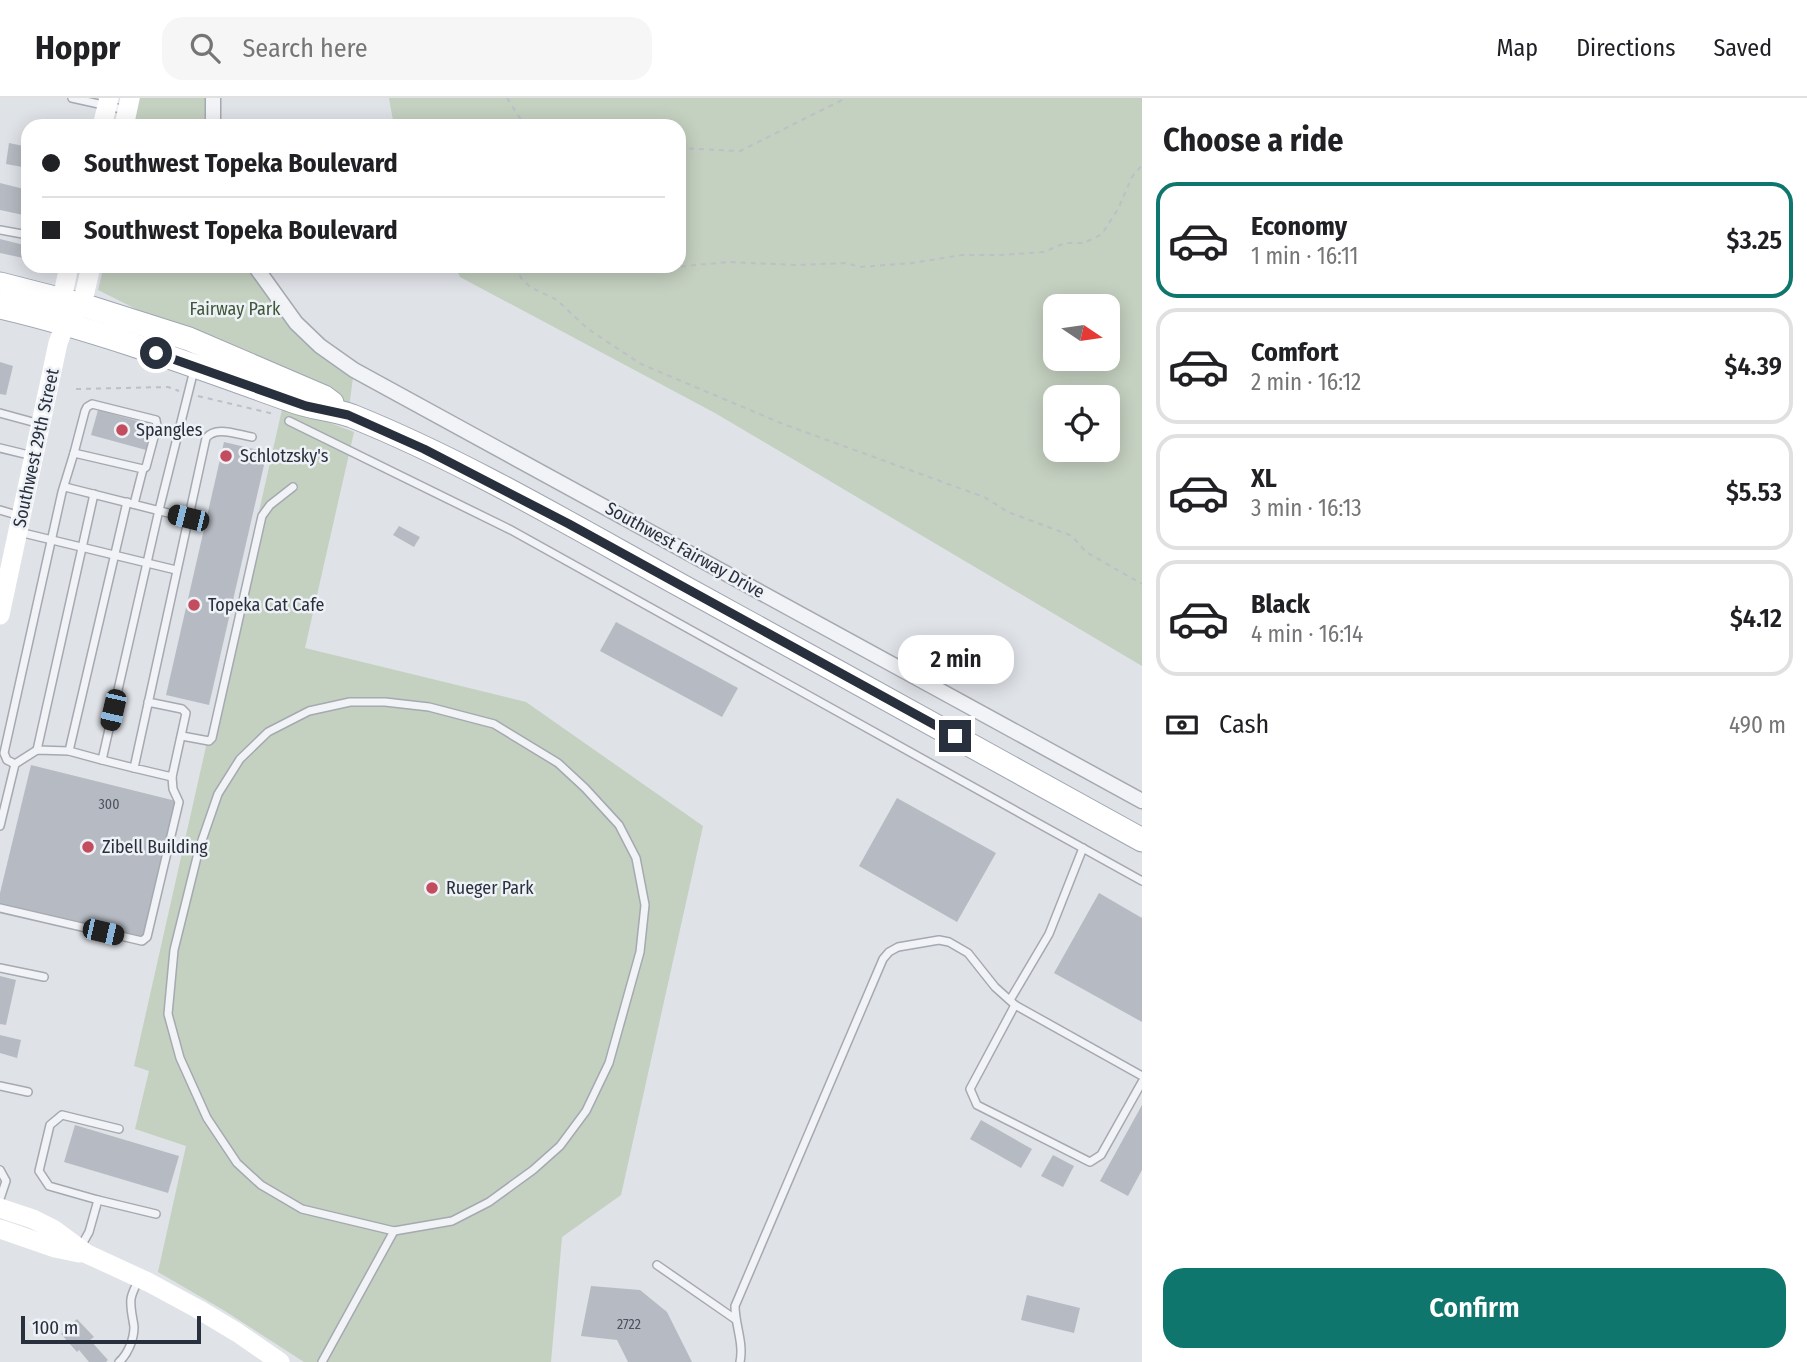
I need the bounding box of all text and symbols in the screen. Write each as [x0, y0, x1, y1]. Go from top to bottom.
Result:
search box [162, 17, 652, 80]
text: Hoppr [35, 28, 120, 68]
icon: search [186, 29, 224, 67]
text: Search here [242, 33, 368, 64]
text: Map [1497, 34, 1538, 62]
text: Directions [1576, 34, 1675, 62]
text: Saved [1713, 34, 1772, 62]
text: Choose a ride [1163, 121, 1344, 159]
text: Southwest Topeka Boulevard [84, 148, 398, 179]
icon: car [1167, 209, 1230, 272]
text: Economy [1251, 211, 1347, 242]
text: Southwest Topeka Boulevard [84, 215, 398, 246]
text: $3.25 [1727, 225, 1782, 256]
text: 1 min · 16:11 [1251, 242, 1359, 270]
north arrow [1043, 294, 1120, 371]
map controls [1043, 294, 1120, 462]
park label: Fairway Park [190, 298, 281, 320]
icon: car [1167, 335, 1230, 398]
route start [140, 337, 172, 369]
text: Comfort [1251, 337, 1339, 368]
text: $4.39 [1725, 351, 1782, 382]
street label: Southwest 29th Street [8, 366, 64, 530]
text: 2 min · 16:12 [1251, 368, 1361, 396]
button: locate [1043, 385, 1120, 462]
place label: Spangles [136, 419, 203, 441]
marker: Spangles [114, 422, 130, 438]
place label: Schlotzsky's [240, 445, 329, 467]
marker: Schlotzsky's [218, 448, 234, 464]
icon: car [1167, 461, 1230, 524]
text: XL [1251, 463, 1277, 494]
text: $5.53 [1726, 477, 1782, 508]
text: 3 min · 16:13 [1251, 494, 1362, 522]
street label: Southwest Fairway Drive [602, 497, 769, 603]
car [166, 503, 211, 533]
icon: car [1167, 587, 1230, 650]
text: Black [1251, 589, 1310, 620]
place label: Topeka Cat Cafe [208, 594, 324, 616]
marker: Topeka Cat Cafe [186, 597, 202, 613]
text: $4.12 [1730, 603, 1782, 634]
text: 4 min · 16:14 [1251, 620, 1363, 648]
callout: 2 min [897, 634, 1013, 684]
text: 2 min [930, 645, 982, 673]
car [99, 687, 128, 733]
icon: cash [1163, 706, 1201, 744]
text: Cash [1219, 709, 1269, 740]
text: 490 m [1729, 711, 1786, 739]
route end [939, 720, 971, 752]
house number: 300 [99, 796, 119, 813]
place label: Zibell Building [102, 836, 208, 858]
marker: Zibell Building [80, 839, 96, 855]
place label: Rueger Park [446, 877, 534, 899]
marker: Rueger Park [424, 880, 440, 896]
car [81, 917, 126, 947]
button: Confirm [1163, 1268, 1786, 1348]
scale bar [21, 1313, 201, 1345]
text: 100 m [32, 1316, 78, 1339]
house number: 2722 [617, 1316, 641, 1333]

